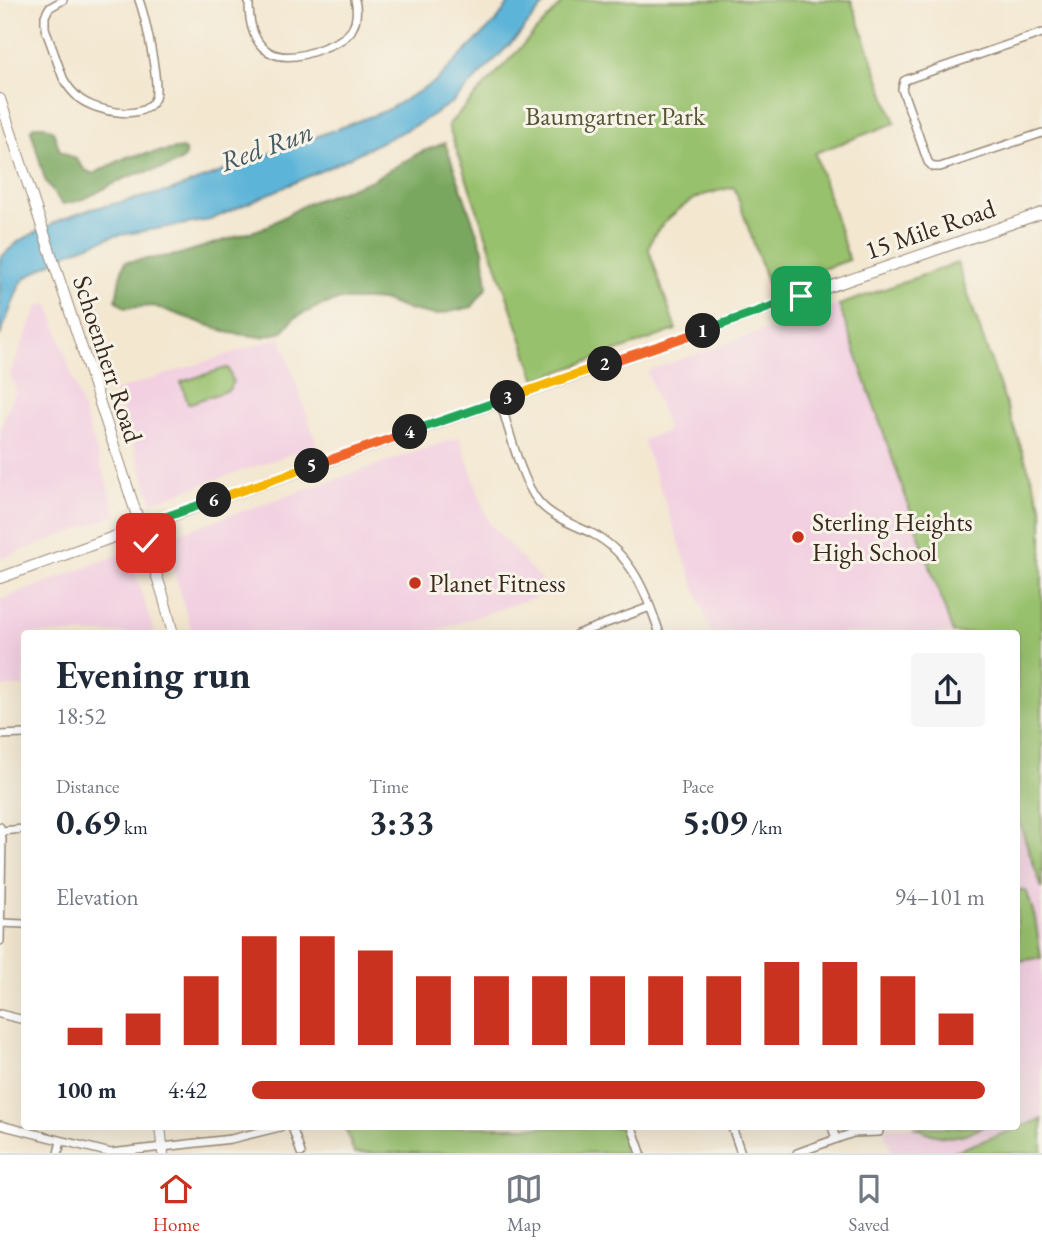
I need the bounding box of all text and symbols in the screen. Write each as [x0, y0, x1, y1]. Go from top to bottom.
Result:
park label: Baumgartner Park [525, 99, 706, 133]
water label: Red Run [214, 113, 318, 179]
street label: 15 Mile Road [860, 191, 1001, 267]
pin [771, 266, 831, 326]
street label: Schoenherr Road [65, 271, 151, 447]
icon: arrive [782, 277, 820, 315]
pin: 1 [686, 314, 720, 348]
text: 1 [697, 318, 708, 343]
pin: 2 [588, 346, 622, 382]
text: 2 [599, 351, 610, 376]
pin: 3 [490, 380, 526, 416]
text: 3 [502, 385, 513, 410]
pin: 4 [392, 414, 428, 450]
text: 4 [404, 419, 415, 444]
pin: 5 [294, 448, 330, 484]
text: 5 [306, 453, 317, 478]
pin: 6 [196, 482, 232, 518]
text: 6 [208, 487, 219, 512]
place label: Sterling Heights High School [812, 505, 973, 569]
pin [116, 513, 176, 573]
icon: check [127, 524, 165, 562]
marker: Sterling Heights High School [790, 529, 806, 545]
place label: Planet Fitness [429, 566, 566, 600]
marker: Planet Fitness [407, 575, 423, 591]
text: Evening run [56, 650, 251, 699]
button: share [911, 653, 985, 727]
text: 18:52 [56, 701, 106, 731]
text: Distance [56, 774, 119, 799]
text: Time [369, 774, 409, 799]
text: Pace [682, 774, 714, 799]
text: 0.69 [56, 799, 120, 844]
text: 3:33 [369, 799, 434, 844]
text: 5:09 [682, 799, 747, 844]
text: km [120, 815, 148, 840]
text: /km [747, 815, 783, 840]
text: Elevation [56, 882, 139, 912]
text: 94–101 m [895, 882, 985, 912]
text: 100 m [56, 1075, 117, 1105]
text: 4:42 [168, 1075, 207, 1105]
tab: Home [153, 1170, 200, 1237]
tab: Map [505, 1170, 543, 1237]
tab: Saved [849, 1170, 889, 1237]

